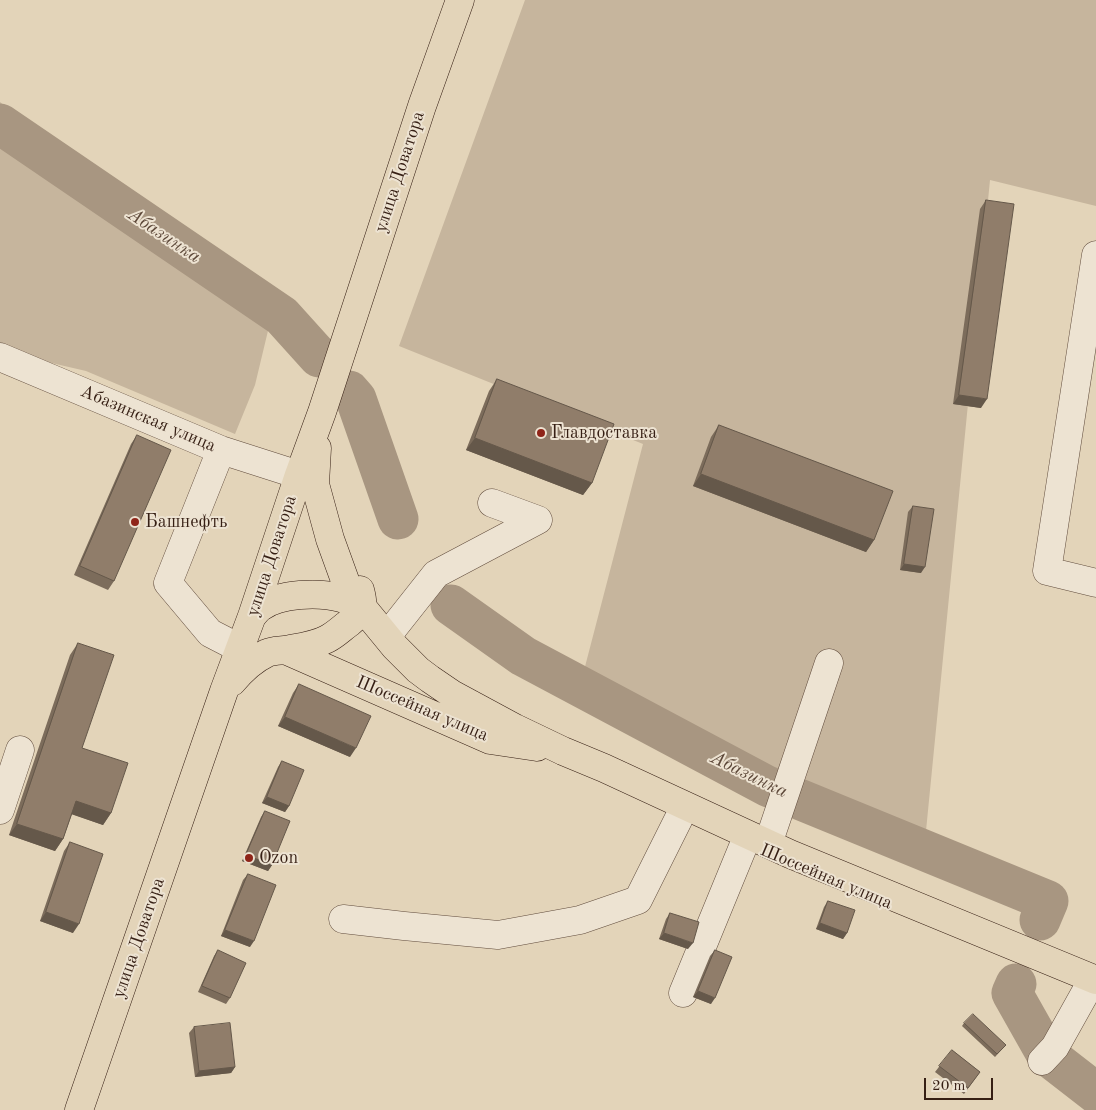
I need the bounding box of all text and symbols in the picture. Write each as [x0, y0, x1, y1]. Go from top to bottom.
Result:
street label: улица Доватора [370, 109, 430, 235]
water label: Абазинка [123, 203, 205, 269]
street label: Абазинская улица [77, 381, 219, 457]
place label: Главдоставка [551, 422, 657, 444]
marker: Главдоставка [535, 427, 547, 439]
street label: улица Доватора [242, 493, 302, 619]
place label: Башнефть [145, 511, 227, 533]
marker: Башнефть [129, 516, 141, 528]
street label: Шоссейная улица [353, 671, 491, 747]
water label: Абазинка [707, 747, 791, 803]
street label: Шоссейная улица [757, 839, 895, 915]
place label: Ozon [259, 847, 298, 869]
marker: Ozon [243, 852, 255, 864]
street label: улица Доватора [108, 875, 170, 1001]
scale bar [926, 1068, 995, 1100]
text: 20 m [932, 1079, 966, 1094]

